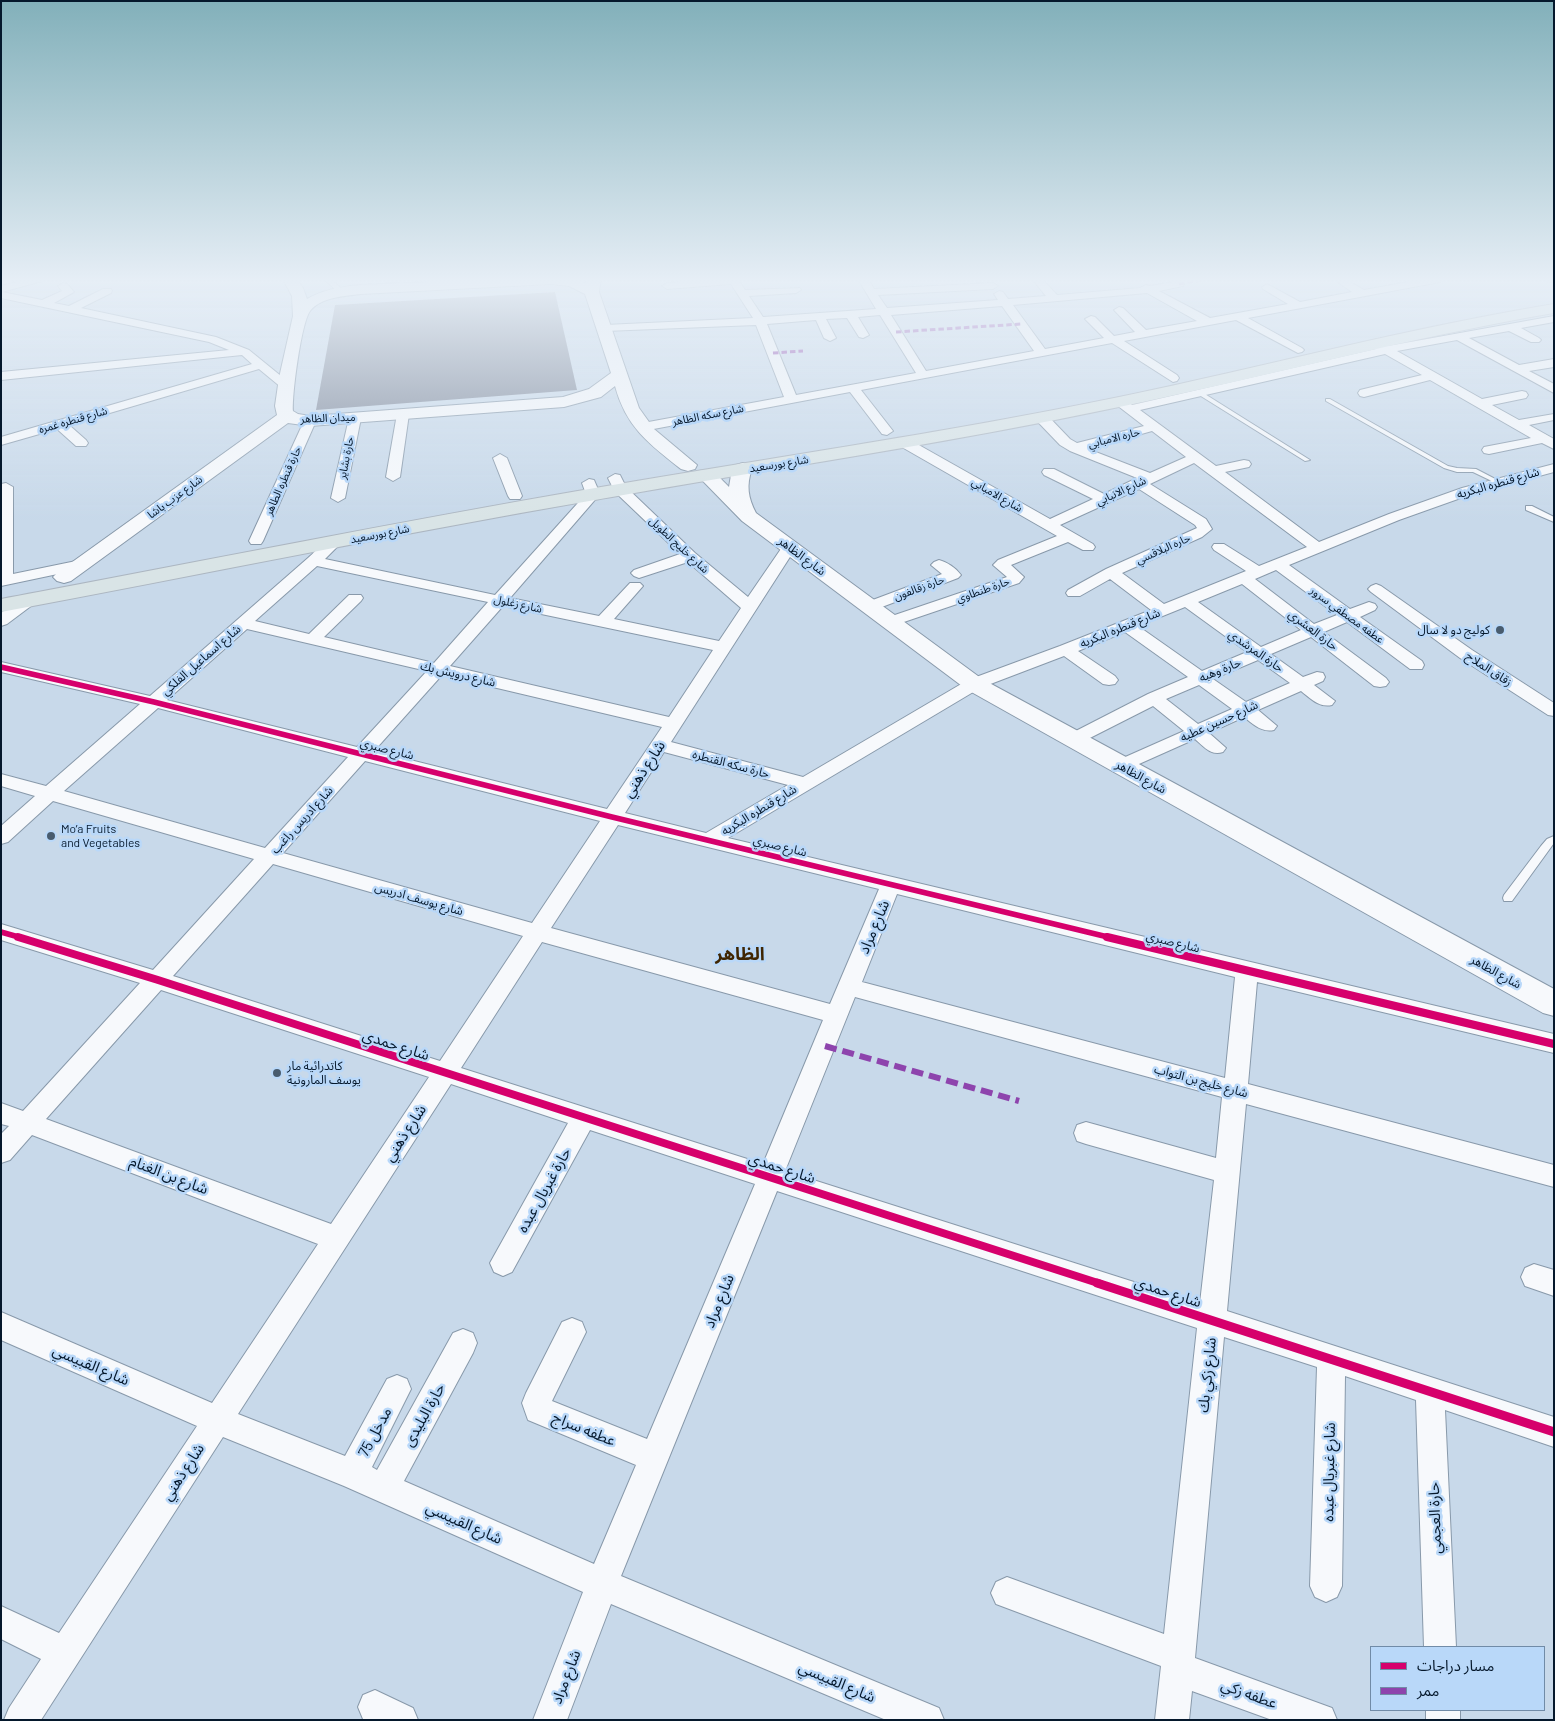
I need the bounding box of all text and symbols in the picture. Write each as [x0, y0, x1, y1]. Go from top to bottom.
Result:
street label: شارع سكه الظاهر [671, 402, 745, 428]
street label: شارع قنطره غمره [37, 404, 109, 436]
street label: ميدان الظاهر [300, 410, 356, 426]
street label: حاره الامبابي [1087, 425, 1141, 451]
street label: حارة بشاير [335, 436, 357, 480]
street label: حارة قنطره الطاهر [262, 444, 304, 518]
street label: شارع بورسعيد [748, 453, 810, 475]
street label: شارع قنطره البكريه [1455, 464, 1541, 502]
street label: شارع عزب باشا [145, 473, 205, 521]
street label: شارع الانبابي [1094, 474, 1148, 508]
street label: شارع الامبابي [969, 475, 1025, 515]
street label: شارع خليج الطويل [646, 514, 712, 576]
street label: شارع بورسعيد [349, 522, 411, 546]
street label: حاره البلاقسي [1134, 531, 1192, 567]
street label: شارع الظاهر [776, 534, 828, 578]
street label: حارة زقالفون [892, 573, 946, 603]
street label: حارة طنطاوي [955, 575, 1011, 605]
street label: عطفه مصطفي سرور [1308, 584, 1386, 646]
street label: شارع زغلول [493, 592, 543, 616]
street label: شارع قنطره البكريه [1078, 605, 1162, 651]
street label: حارة العشري [1285, 607, 1341, 653]
street label: شارع اسماعيل الفلكي [158, 622, 244, 698]
place label: كوليج دو لا سال [1417, 623, 1490, 637]
marker: كوليج دو لا سال [1494, 624, 1506, 636]
street label: حارة المرشدي [1226, 627, 1286, 675]
street label: زقاق الملاح [1463, 649, 1515, 689]
street label: حارة وهبه [1197, 655, 1243, 685]
street label: شارع درويش بك [419, 658, 497, 690]
street label: شارع حسين عطيه [1178, 697, 1260, 745]
street label: شارع صبري [359, 735, 415, 763]
street label: شارع ذهني [619, 737, 669, 801]
street label: حارة سكه القنطره [691, 747, 771, 781]
street label: شارع الظاهر [1113, 757, 1169, 797]
street label: شارع قنطره البكريه [719, 782, 799, 838]
street label: شارع ادريس راغب [268, 783, 336, 857]
place label: Mo’a Fruits and Vegetables [61, 822, 140, 850]
marker: Mo’a Fruits and Vegetables [45, 830, 57, 842]
street label: شارع صبري [752, 832, 808, 860]
street label: شارع يوسف ادريس [373, 879, 465, 919]
street label: شارع مراد [855, 898, 893, 956]
street label: شارع صبري [1145, 928, 1201, 956]
district label: الظاهر [715, 943, 765, 965]
street label: شارع الظاهر [1468, 952, 1524, 992]
street label: شارع حمدي [360, 1026, 432, 1064]
place label: كاتدرائية مار يوسف المارونية [287, 1059, 361, 1087]
street label: شارع خليج بن التواب [1153, 1062, 1249, 1100]
marker: كاتدرائية مار يوسف المارونية [271, 1067, 283, 1079]
street label: شارع ذهني [380, 1101, 430, 1165]
street label: حارة غبريال عبده [513, 1144, 575, 1236]
street label: شارع حمدي [746, 1149, 818, 1187]
street label: شارع بن الغنام [127, 1152, 211, 1198]
street label: شارع مراد [700, 1271, 738, 1331]
street label: شارع حمدي [1132, 1273, 1204, 1311]
street label: شارع زكي بك [1194, 1337, 1220, 1413]
street label: شارع القبيسي [50, 1341, 132, 1389]
street label: حارة البليدى [399, 1380, 449, 1450]
street label: مدخل 75 [355, 1404, 395, 1460]
street label: عطفه سراج [550, 1408, 618, 1450]
street label: شارع غبريال عبده [1319, 1422, 1339, 1522]
street label: شارع ذهني [158, 1440, 208, 1504]
street label: حارة العجمي [1425, 1482, 1445, 1554]
street label: شارع القبيسي [423, 1498, 505, 1548]
legend [1370, 1646, 1545, 1711]
street label: شارع مراد [547, 1647, 585, 1707]
text: مسار دراجات [1417, 1656, 1494, 1674]
street label: شارع القبيسي [796, 1658, 878, 1706]
street label: عطفه زكي [1219, 1676, 1279, 1712]
text: ممر [1417, 1681, 1440, 1699]

